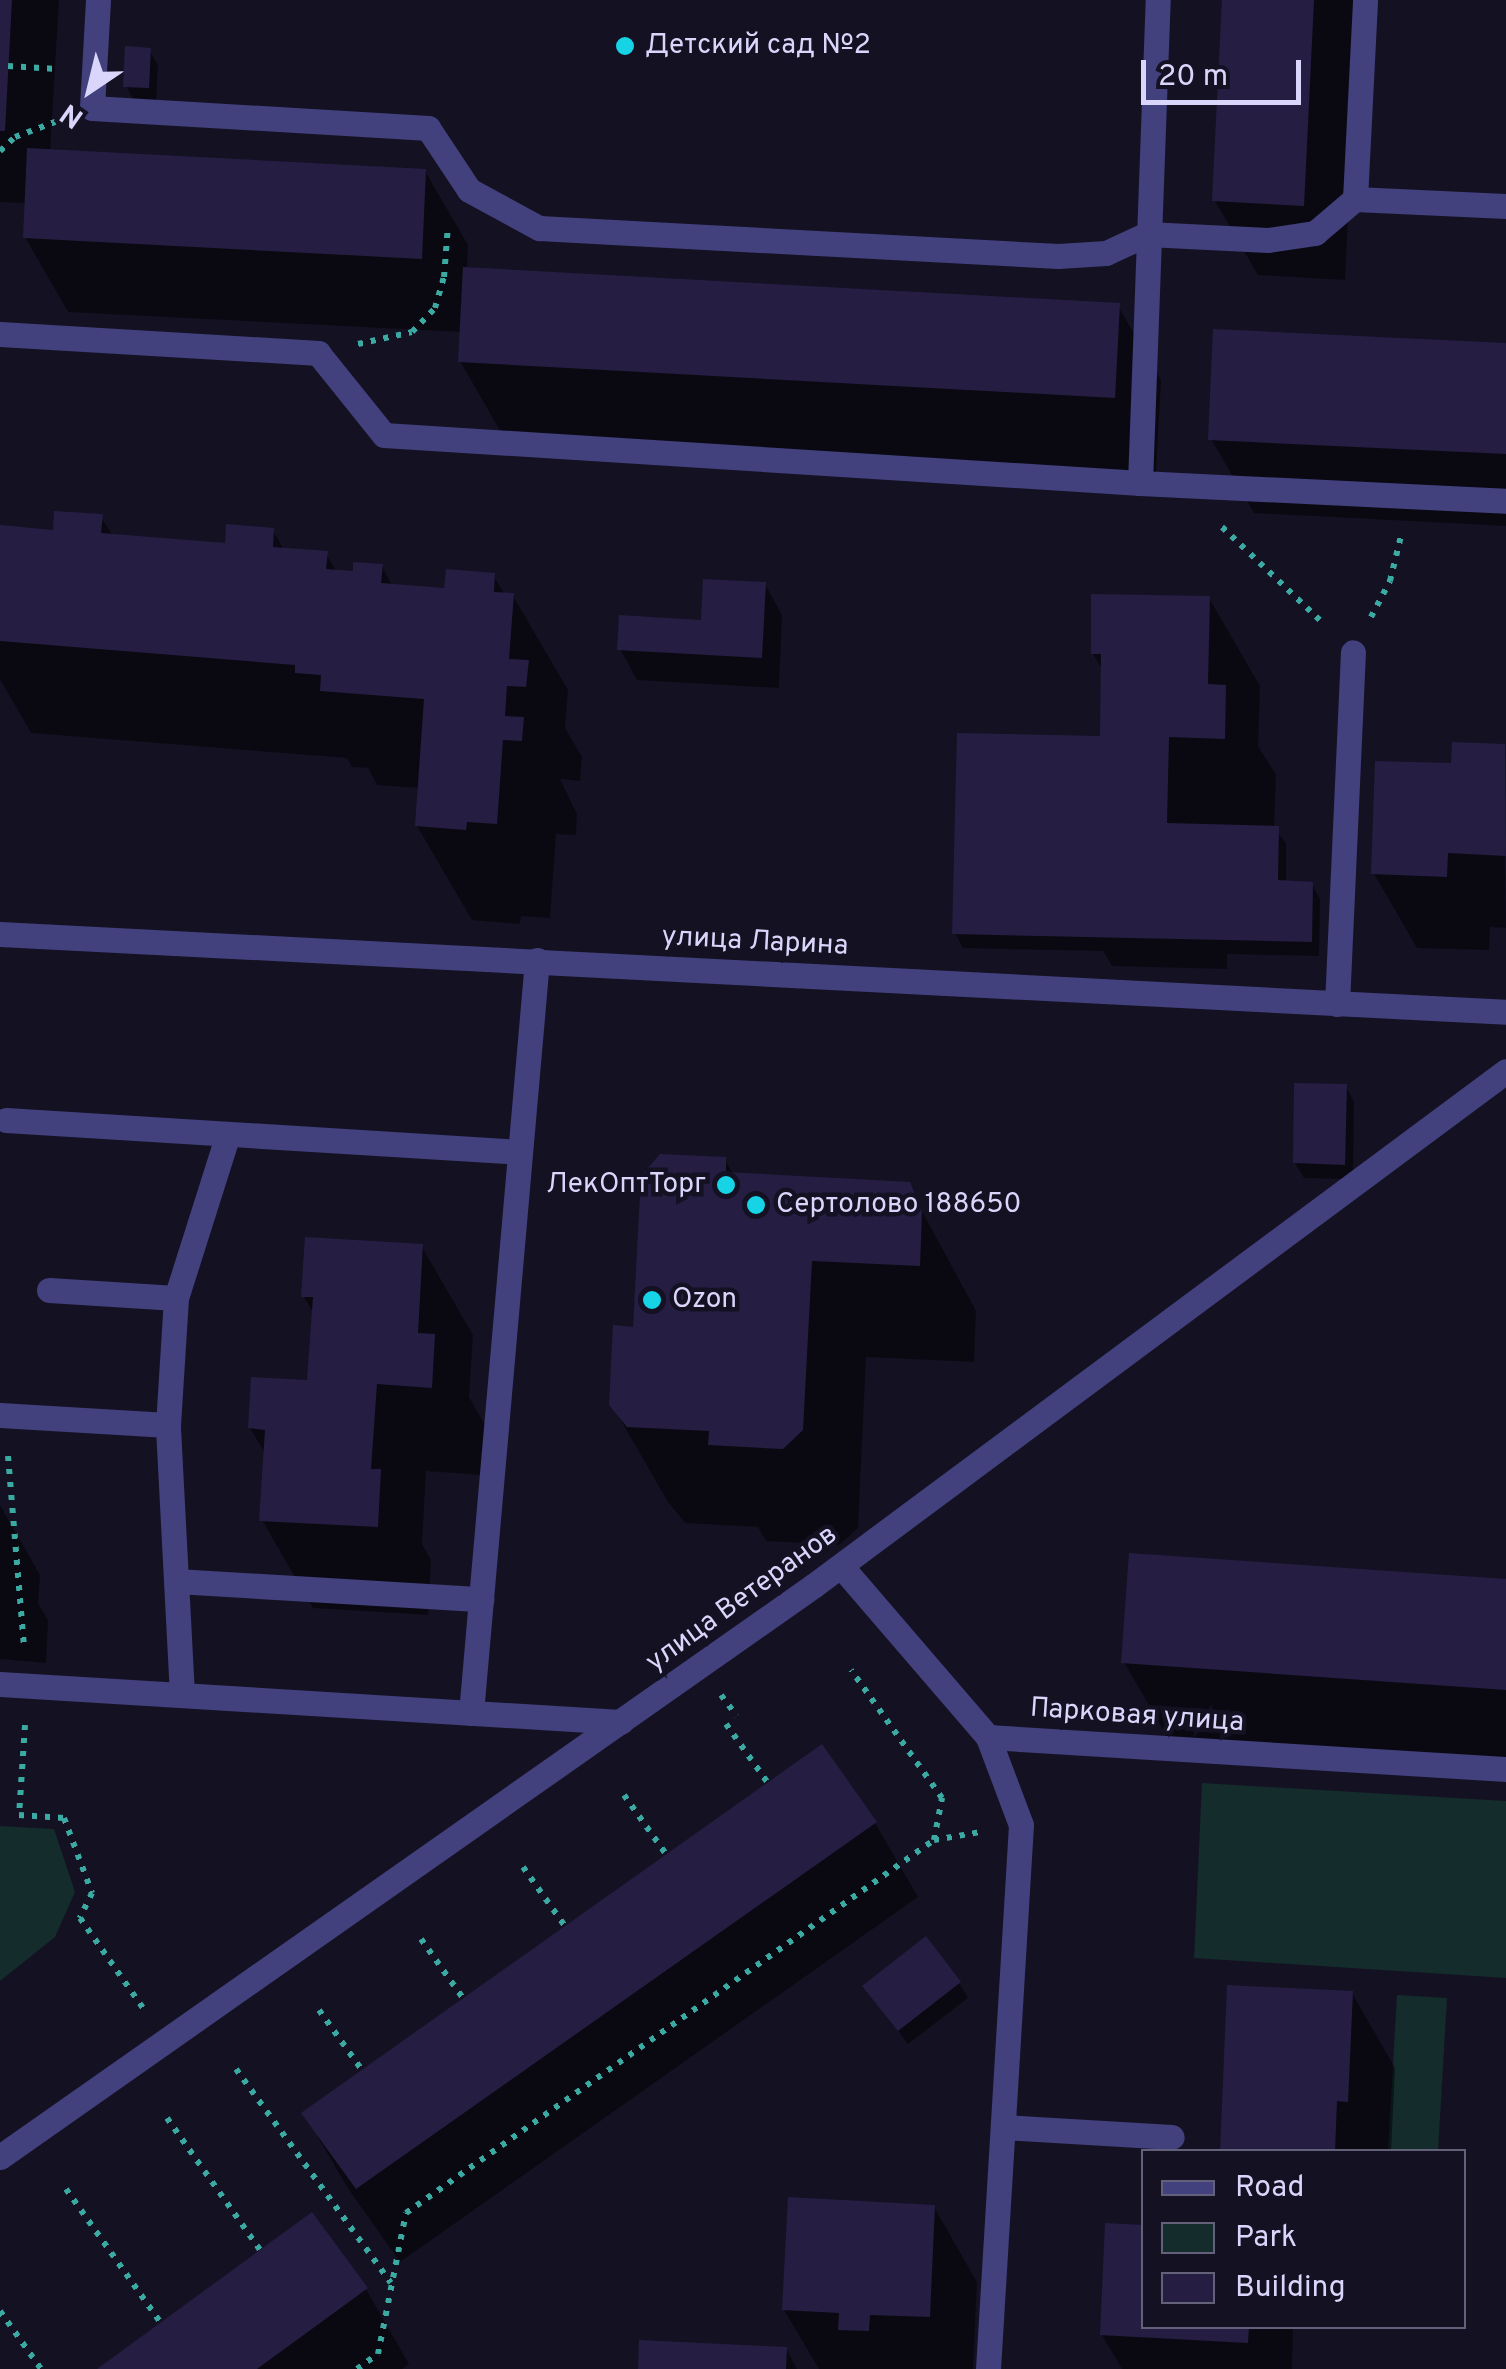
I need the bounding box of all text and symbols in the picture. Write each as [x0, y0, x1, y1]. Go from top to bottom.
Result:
place label: Детский сад №2 [645, 29, 871, 63]
marker: Детский сад №2 [614, 35, 636, 57]
north arrow [40, 40, 140, 140]
scale bar [1146, 40, 1306, 102]
text: 20 m [1158, 59, 1228, 96]
text: N [54, 94, 91, 135]
street label: улица Ларина [661, 920, 849, 964]
place label: ЛекОптТорг [546, 1168, 706, 1202]
marker: ЛекОптТорг [715, 1174, 737, 1196]
place label: Сертолово 188650 [776, 1188, 1022, 1222]
marker: Сертолово 188650 [745, 1194, 767, 1216]
place label: Ozon [672, 1283, 737, 1317]
marker: Ozon [641, 1289, 663, 1311]
street label: улица Ветеранов [640, 1518, 844, 1680]
street label: Парковая улица [1029, 1692, 1245, 1740]
legend [1141, 2149, 1466, 2329]
text: Road [1235, 2170, 1304, 2207]
text: Park [1235, 2220, 1297, 2257]
text: Building [1235, 2270, 1346, 2307]

